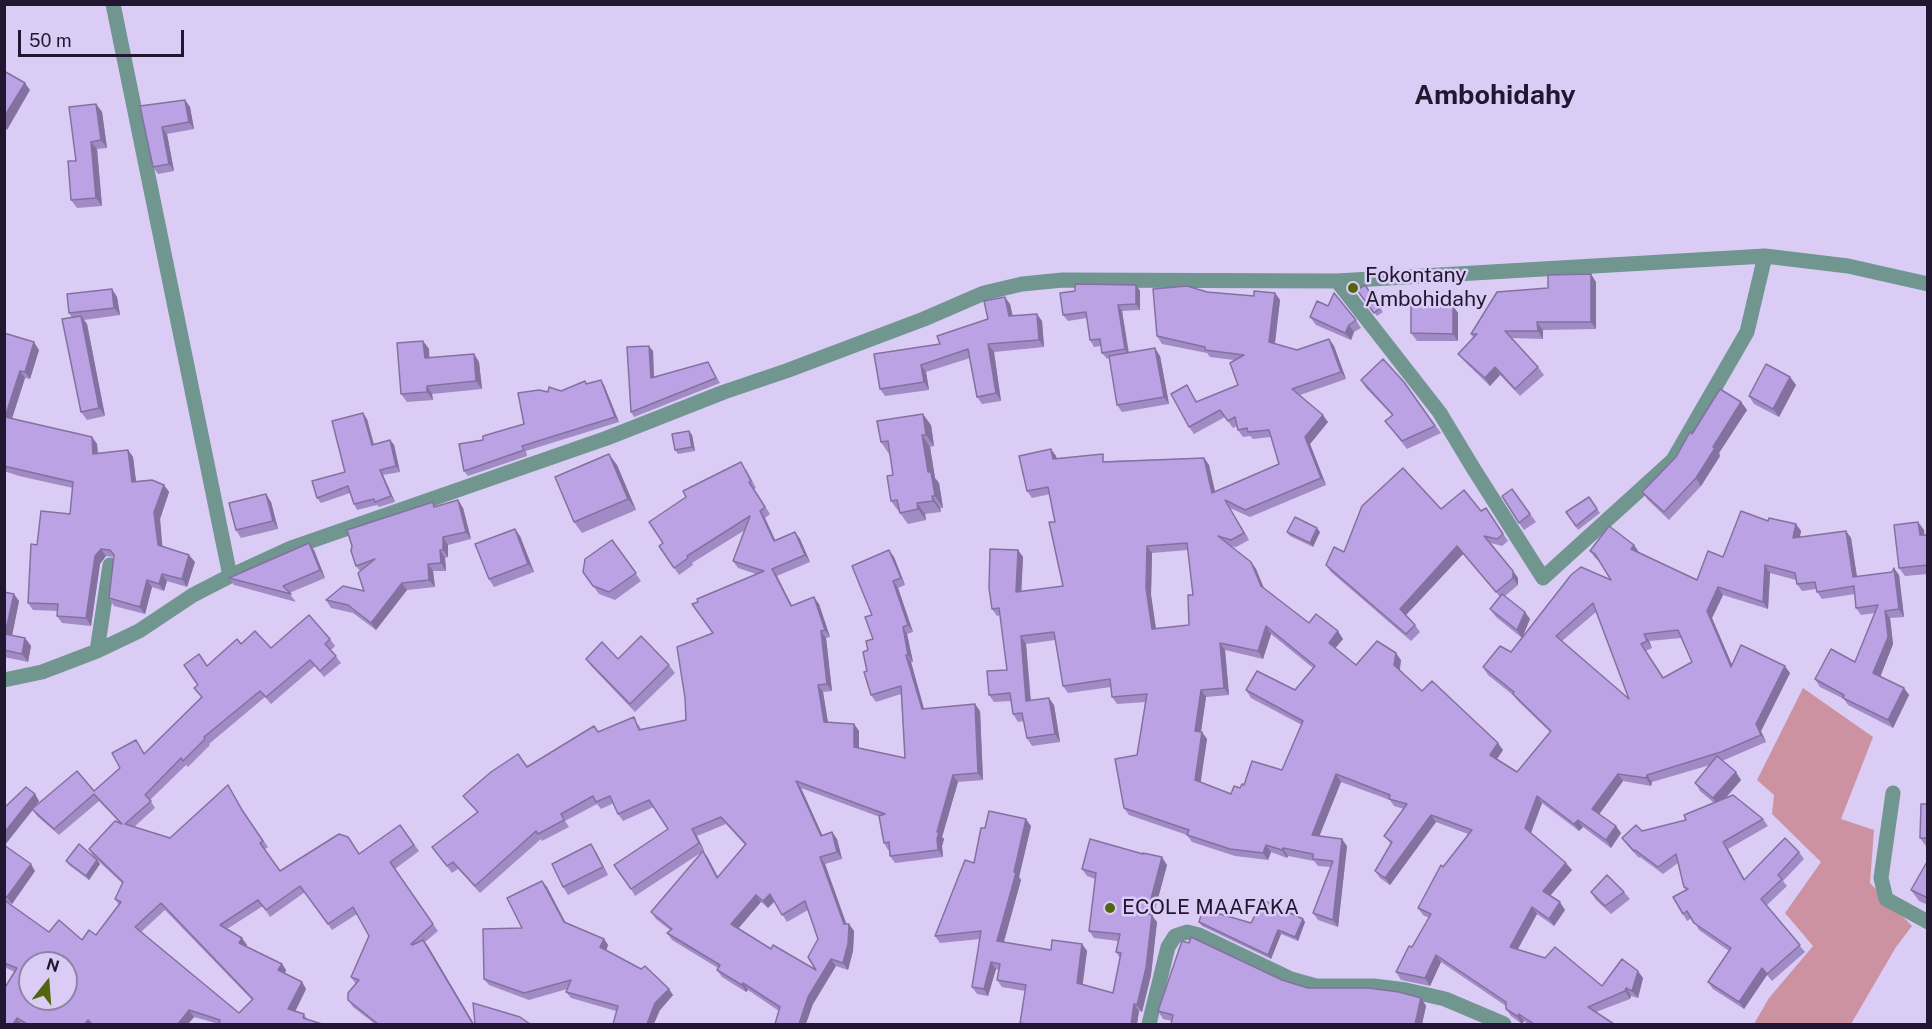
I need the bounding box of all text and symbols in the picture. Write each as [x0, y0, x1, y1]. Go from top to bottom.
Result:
scale bar [21, 18, 188, 56]
text: 50 m [29, 30, 72, 51]
district label: Ambohidahy [1414, 80, 1576, 112]
place label: Fokontany Ambohidahy [1365, 263, 1487, 313]
marker: Fokontany Ambohidahy [1346, 281, 1360, 295]
place label: ECOLE MAAFAKA [1122, 895, 1299, 921]
marker: ECOLE MAAFAKA [1103, 901, 1117, 915]
north arrow [18, 951, 78, 1011]
text: N [44, 954, 62, 976]

